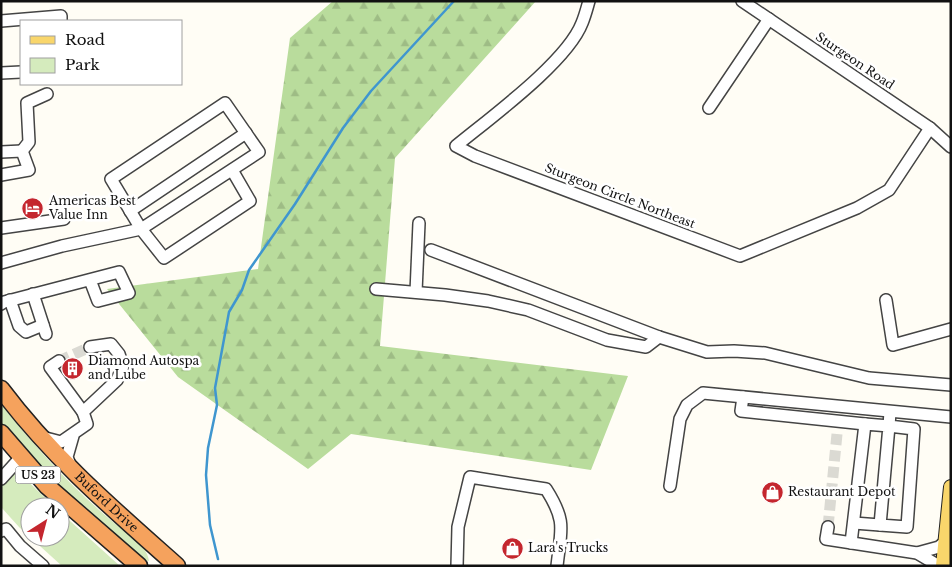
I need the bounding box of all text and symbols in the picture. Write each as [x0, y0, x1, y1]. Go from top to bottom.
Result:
legend [20, 20, 182, 85]
street label: Sturgeon Road [813, 29, 897, 92]
text: Road [65, 30, 105, 49]
text: Park [65, 55, 101, 74]
street label: Sturgeon Circle Northeast [543, 160, 698, 231]
place label: Americas Best Value Inn [48, 193, 136, 222]
hotel icon: Americas Best Value Inn [21, 196, 45, 220]
place label: Diamond Autospa and Lube [88, 353, 200, 382]
building icon: Diamond Autospa and Lube [60, 356, 84, 380]
road number: US 23 [15, 466, 60, 484]
street label: Buford Drive [72, 469, 142, 535]
shop icon: Restaurant Depot [760, 480, 784, 504]
place label: Restaurant Depot [788, 484, 896, 499]
north arrow [20, 497, 70, 547]
text: N [42, 500, 63, 523]
shop icon: Lara's Trucks [500, 536, 524, 560]
place label: Lara's Trucks [528, 540, 608, 555]

